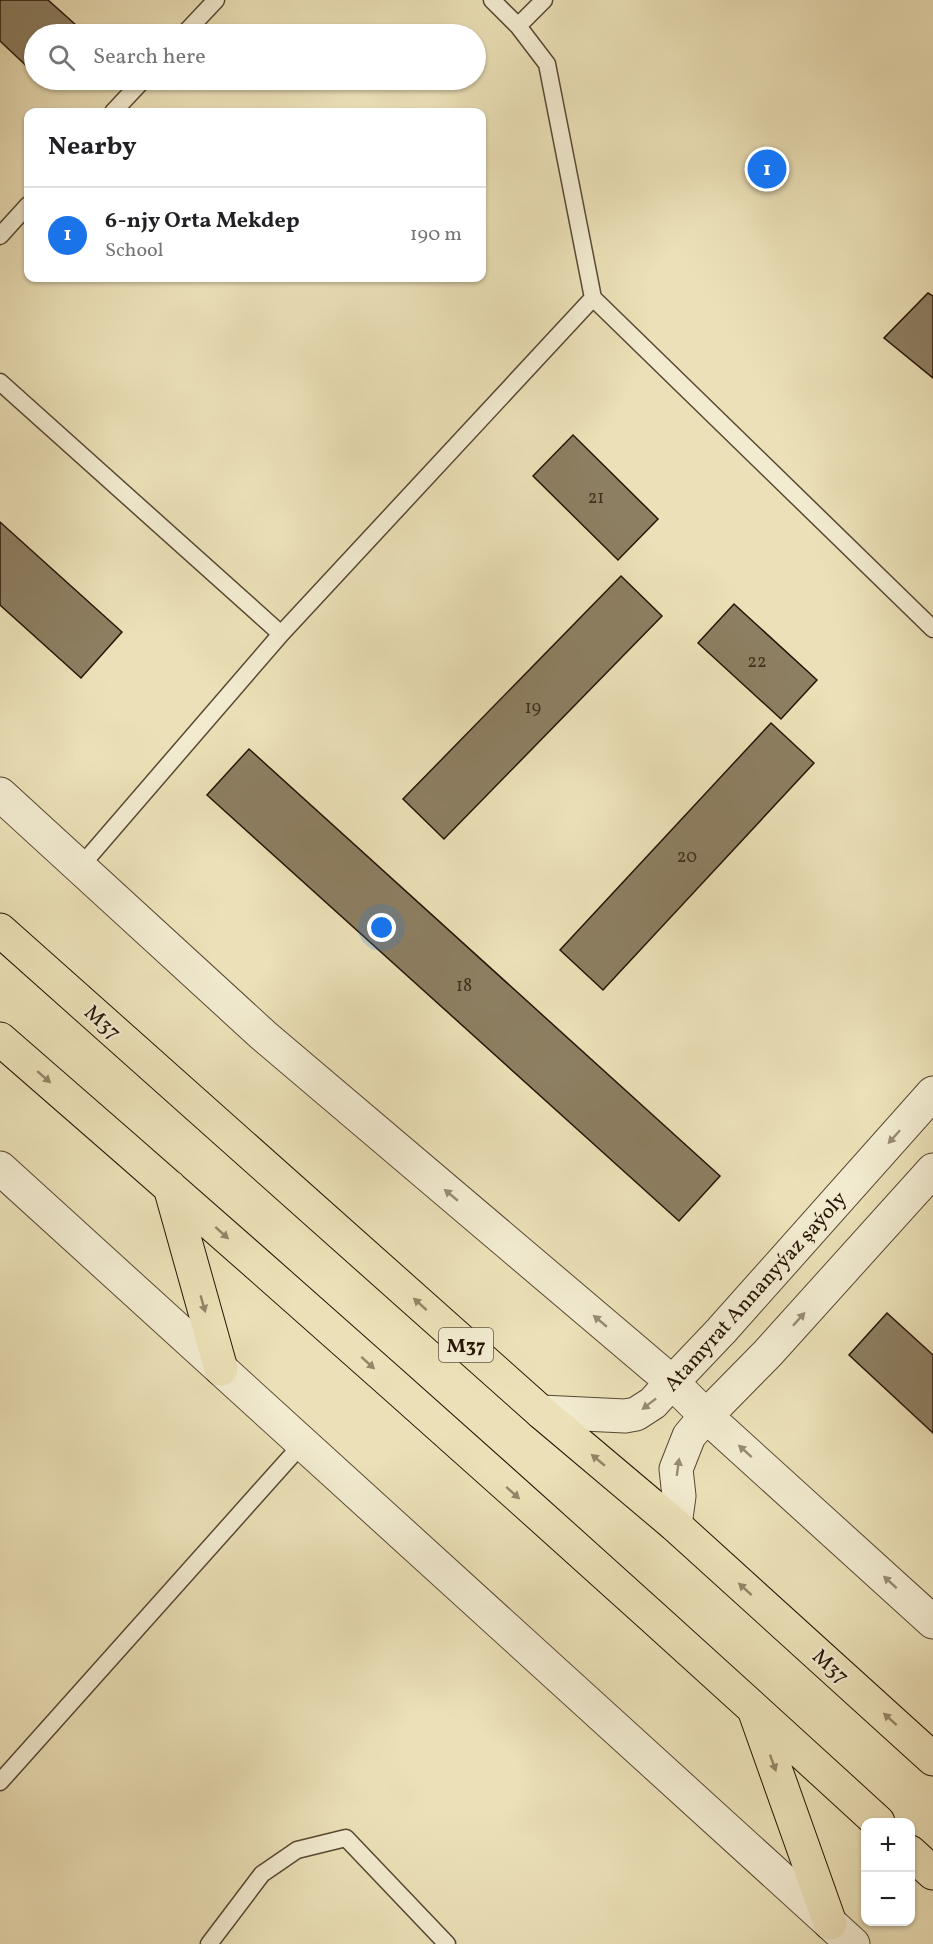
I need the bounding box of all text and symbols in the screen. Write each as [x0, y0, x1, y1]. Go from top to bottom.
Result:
search box [24, 24, 486, 90]
icon: search [45, 41, 78, 74]
text: Search here [93, 42, 206, 73]
text: Nearby [48, 129, 137, 165]
pin: 1 [748, 146, 786, 192]
text: 6-njy Orta Mekdep [105, 206, 300, 237]
text: 1 [63, 221, 72, 249]
text: 190 m [410, 221, 462, 249]
text: School [105, 237, 163, 265]
house number: 21 [588, 486, 604, 511]
house number: 22 [747, 650, 767, 675]
house number: 19 [525, 696, 541, 721]
house number: 20 [677, 845, 697, 870]
your location [367, 913, 396, 942]
house number: 18 [456, 974, 472, 999]
street label: M37 [77, 999, 127, 1047]
one-way arrow [36, 1070, 51, 1083]
one-way arrow [887, 1129, 901, 1144]
street label: Atamyrat Annanyýaz şaýoly [658, 1185, 854, 1398]
one-way arrow [444, 1189, 459, 1202]
one-way arrow [214, 1226, 229, 1239]
one-way arrow [198, 1294, 208, 1313]
one-way arrow [413, 1298, 428, 1311]
one-way arrow [792, 1311, 806, 1326]
one-way arrow [593, 1315, 608, 1328]
road number: M37 [439, 1328, 493, 1362]
one-way arrow [360, 1356, 375, 1370]
one-way arrow [642, 1398, 657, 1410]
one-way arrow [738, 1445, 753, 1458]
one-way arrow [590, 1454, 606, 1467]
one-way arrow [673, 1458, 683, 1477]
one-way arrow [505, 1486, 520, 1499]
one-way arrow [882, 1575, 897, 1589]
one-way arrow [738, 1583, 753, 1596]
street label: M37 [805, 1643, 855, 1691]
one-way arrow [883, 1713, 897, 1727]
one-way arrow [768, 1754, 778, 1772]
map controls [861, 1818, 915, 1926]
button: + [861, 1818, 915, 1872]
button: − [861, 1872, 915, 1926]

